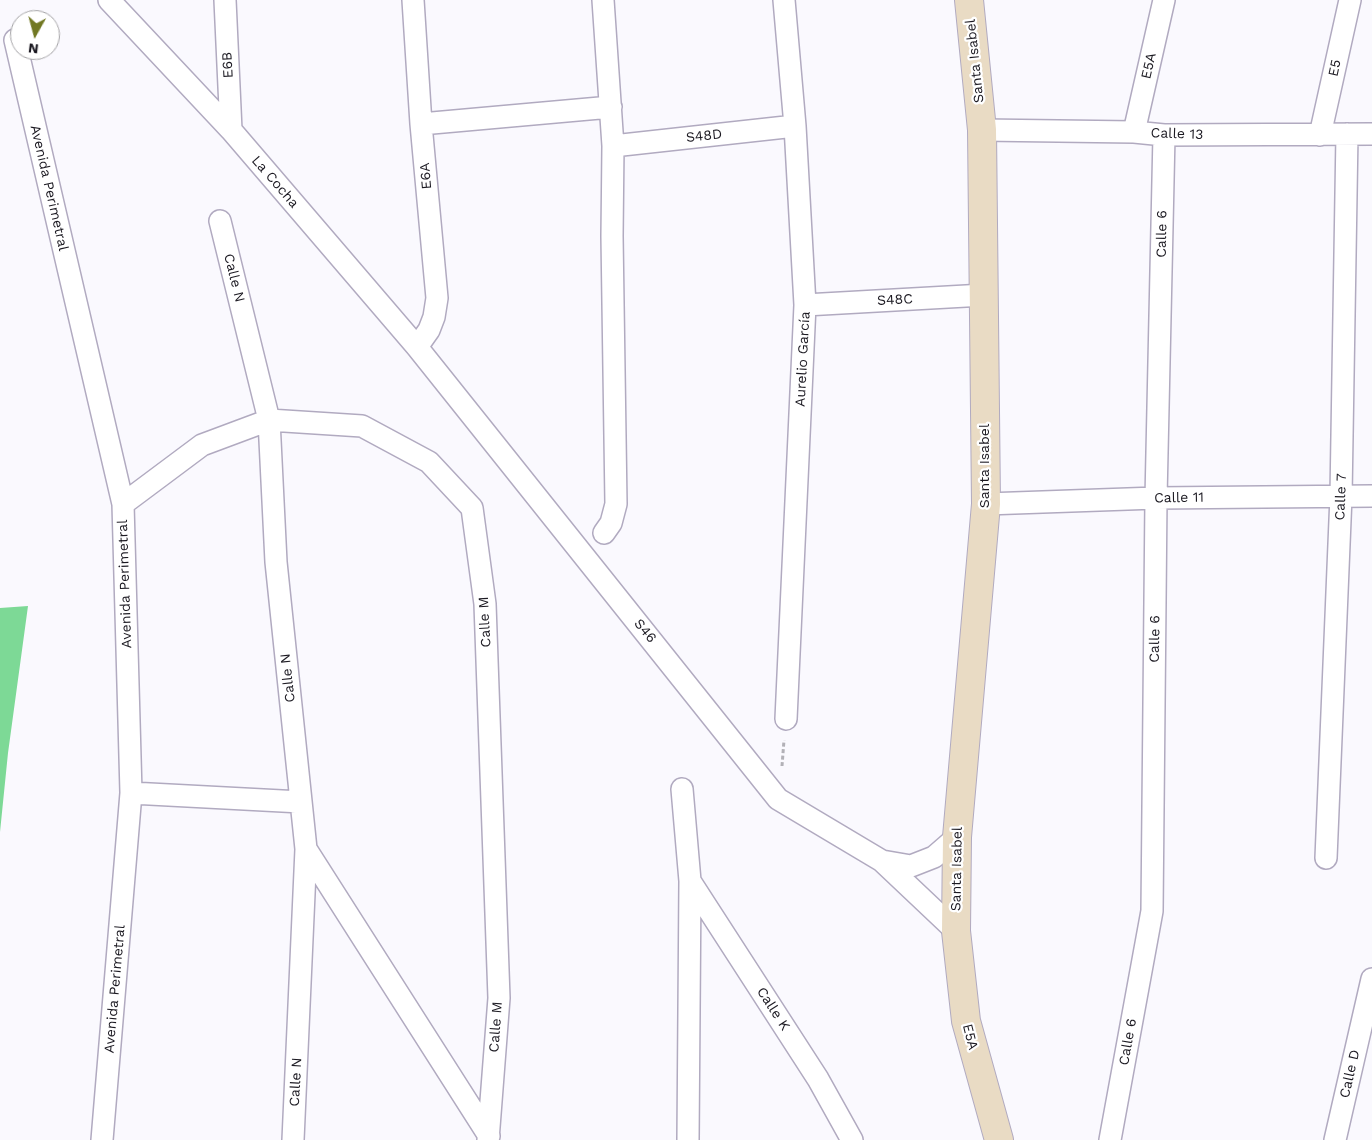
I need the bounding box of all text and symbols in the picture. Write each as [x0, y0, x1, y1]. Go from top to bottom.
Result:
north arrow [10, 10, 60, 60]
street label: Santa Isabel [962, 18, 988, 104]
text: N [27, 40, 39, 57]
street label: E6B [219, 51, 237, 79]
street label: E5A [1138, 51, 1160, 81]
street label: E5 [1325, 58, 1345, 78]
street label: Avenida Perimetral [26, 123, 72, 253]
street label: Calle 13 [1150, 125, 1204, 143]
street label: S48D [685, 126, 723, 146]
street label: La Cocha [248, 153, 302, 211]
street label: E6A [416, 162, 436, 190]
street label: Calle 6 [1153, 210, 1171, 258]
street label: Calle N [220, 252, 248, 304]
street label: S48C [877, 291, 913, 309]
street label: Aurelio García [792, 311, 814, 407]
street label: Santa Isabel [977, 424, 993, 508]
street label: Calle 7 [1332, 473, 1350, 521]
street label: Calle 11 [1154, 489, 1204, 507]
street label: Avenida Perimetral [114, 519, 136, 649]
street label: Calle M [475, 596, 495, 648]
street label: Calle 6 [1146, 615, 1164, 663]
street label: S46 [630, 616, 660, 646]
street label: Calle N [277, 653, 299, 703]
street label: Santa Isabel [948, 827, 966, 911]
street label: Avenida Perimetral [101, 924, 129, 1054]
street label: Calle K [753, 984, 793, 1034]
street label: Calle M [486, 1001, 506, 1053]
street label: Calle 6 [1116, 1017, 1140, 1067]
street label: E5A [959, 1022, 981, 1052]
street label: Calle D [1336, 1048, 1364, 1100]
street label: Calle N [286, 1057, 306, 1107]

